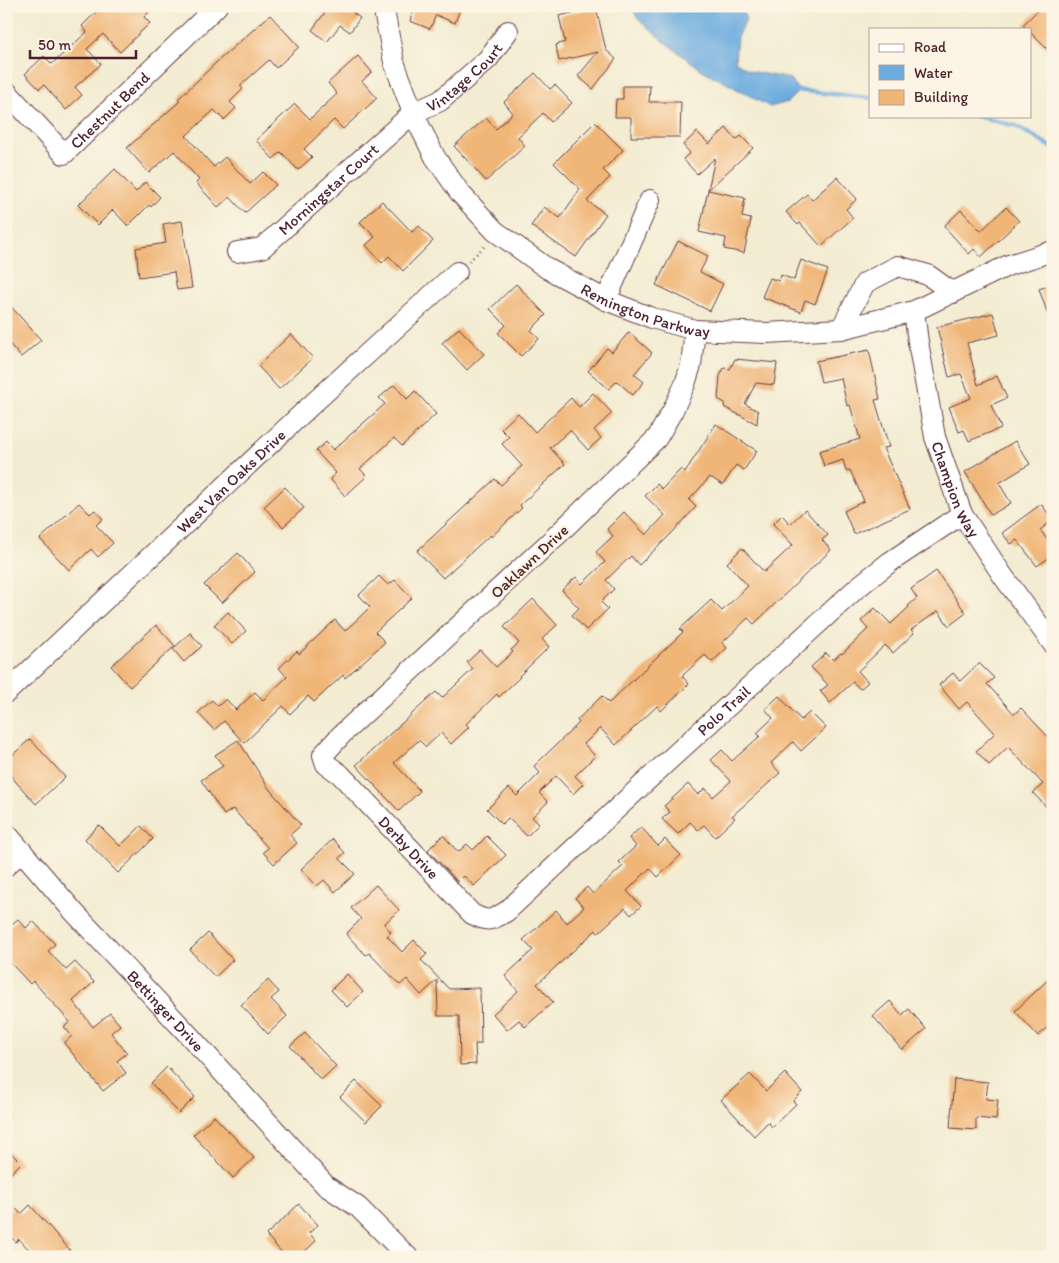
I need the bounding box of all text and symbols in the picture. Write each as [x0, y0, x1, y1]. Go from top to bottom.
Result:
scale bar [30, 28, 136, 60]
legend [869, 28, 1032, 118]
text: 50 m [38, 36, 71, 54]
text: Road [914, 38, 947, 56]
street label: Vintage Court [423, 39, 506, 116]
text: Water [914, 64, 953, 82]
street label: Chestnut Bend [66, 68, 154, 153]
text: Building [914, 88, 968, 106]
street label: Morningstar Court [274, 140, 382, 239]
street label: Remington Parkway [578, 279, 711, 341]
street label: West Van Oaks Drive [173, 425, 289, 537]
street label: Champion Way [927, 439, 984, 542]
street label: Oaklawn Drive [486, 520, 572, 602]
street label: Polo Trail [693, 681, 755, 740]
street label: Derby Drive [374, 812, 443, 883]
street label: Bettinger Drive [123, 966, 208, 1056]

